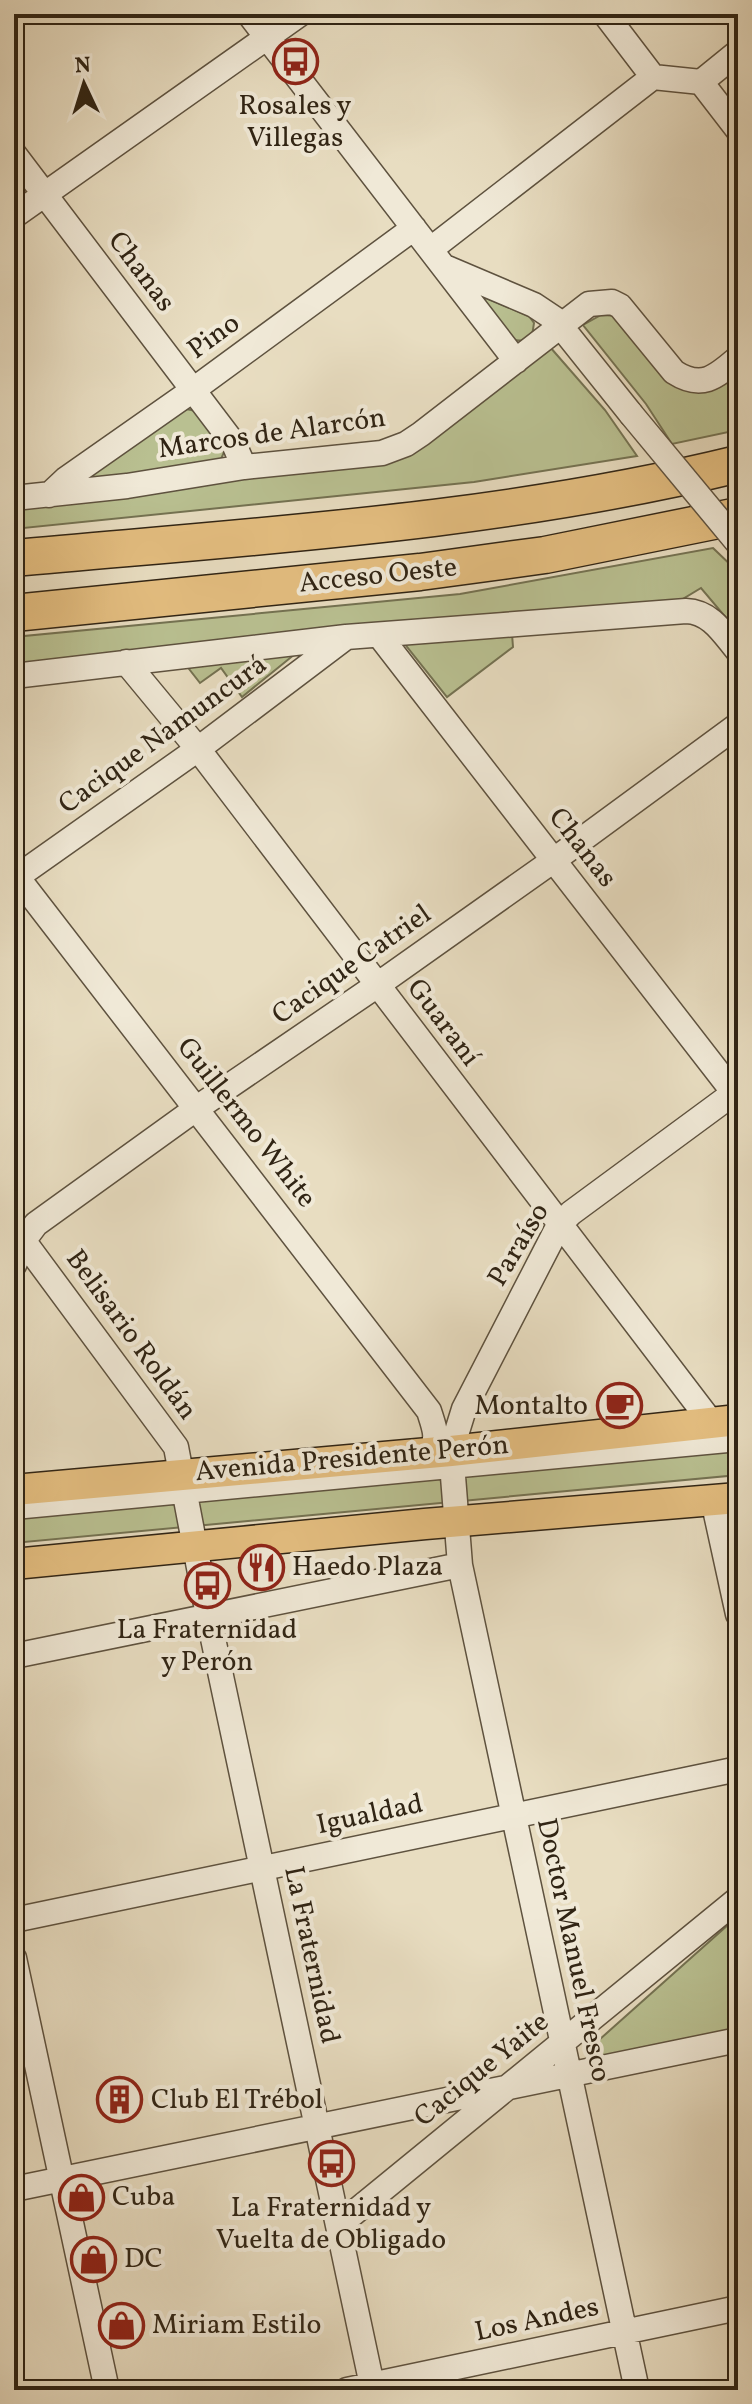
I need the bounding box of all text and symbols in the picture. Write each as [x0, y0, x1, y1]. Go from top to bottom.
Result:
bus stop icon: Rosales y Villegas [271, 38, 319, 86]
north arrow [44, 44, 124, 124]
text: N [74, 51, 92, 83]
place label: Rosales y Villegas [239, 87, 351, 158]
street label: Chanas [98, 224, 184, 320]
street label: Pino [180, 305, 248, 369]
street label: Marcos de Alarcón [156, 399, 388, 469]
street label: Acceso Oeste [297, 548, 459, 604]
street label: Cacique Namuncurá [51, 646, 275, 824]
street label: Chanas [538, 800, 626, 896]
street label: Cacique Catriel [264, 896, 440, 1034]
street label: Guaraní [397, 971, 489, 1076]
street label: Guillermo White [167, 1030, 325, 1216]
street label: Paraíso [479, 1196, 559, 1294]
street label: Belisario Roldán [56, 1242, 206, 1428]
cafe icon: Montalto [595, 1382, 643, 1430]
place label: Montalto [474, 1387, 588, 1426]
street label: Avenida Presidente Perón [194, 1426, 510, 1492]
restaurant icon: Haedo Plaza [237, 1543, 285, 1591]
place label: Haedo Plaza [292, 1548, 443, 1587]
bus stop icon: La Fraternidad y Perón [183, 1562, 231, 1610]
place label: La Fraternidad y Perón [117, 1611, 297, 1682]
street label: Igualdad [313, 1785, 427, 1845]
street label: Doctor Manuel Fresco [526, 1815, 620, 2085]
street label: La Fraternidad [273, 1863, 349, 2047]
street label: Cacique Yaite [406, 2003, 558, 2137]
building icon: Club El Trébol [96, 2076, 144, 2124]
place label: Club El Trébol [151, 2081, 323, 2120]
bus stop icon: La Fraternidad y Vuelta de Obligado [307, 2139, 355, 2187]
shop icon: Cuba [57, 2173, 105, 2221]
place label: Cuba [112, 2178, 175, 2217]
place label: La Fraternidad y Vuelta de Obligado [216, 2189, 446, 2260]
shop icon: DC [69, 2235, 117, 2283]
place label: DC [124, 2240, 163, 2279]
street label: Los Andes [471, 2288, 603, 2352]
shop icon: Miriam Estilo [97, 2301, 145, 2349]
place label: Miriam Estilo [152, 2306, 321, 2345]

